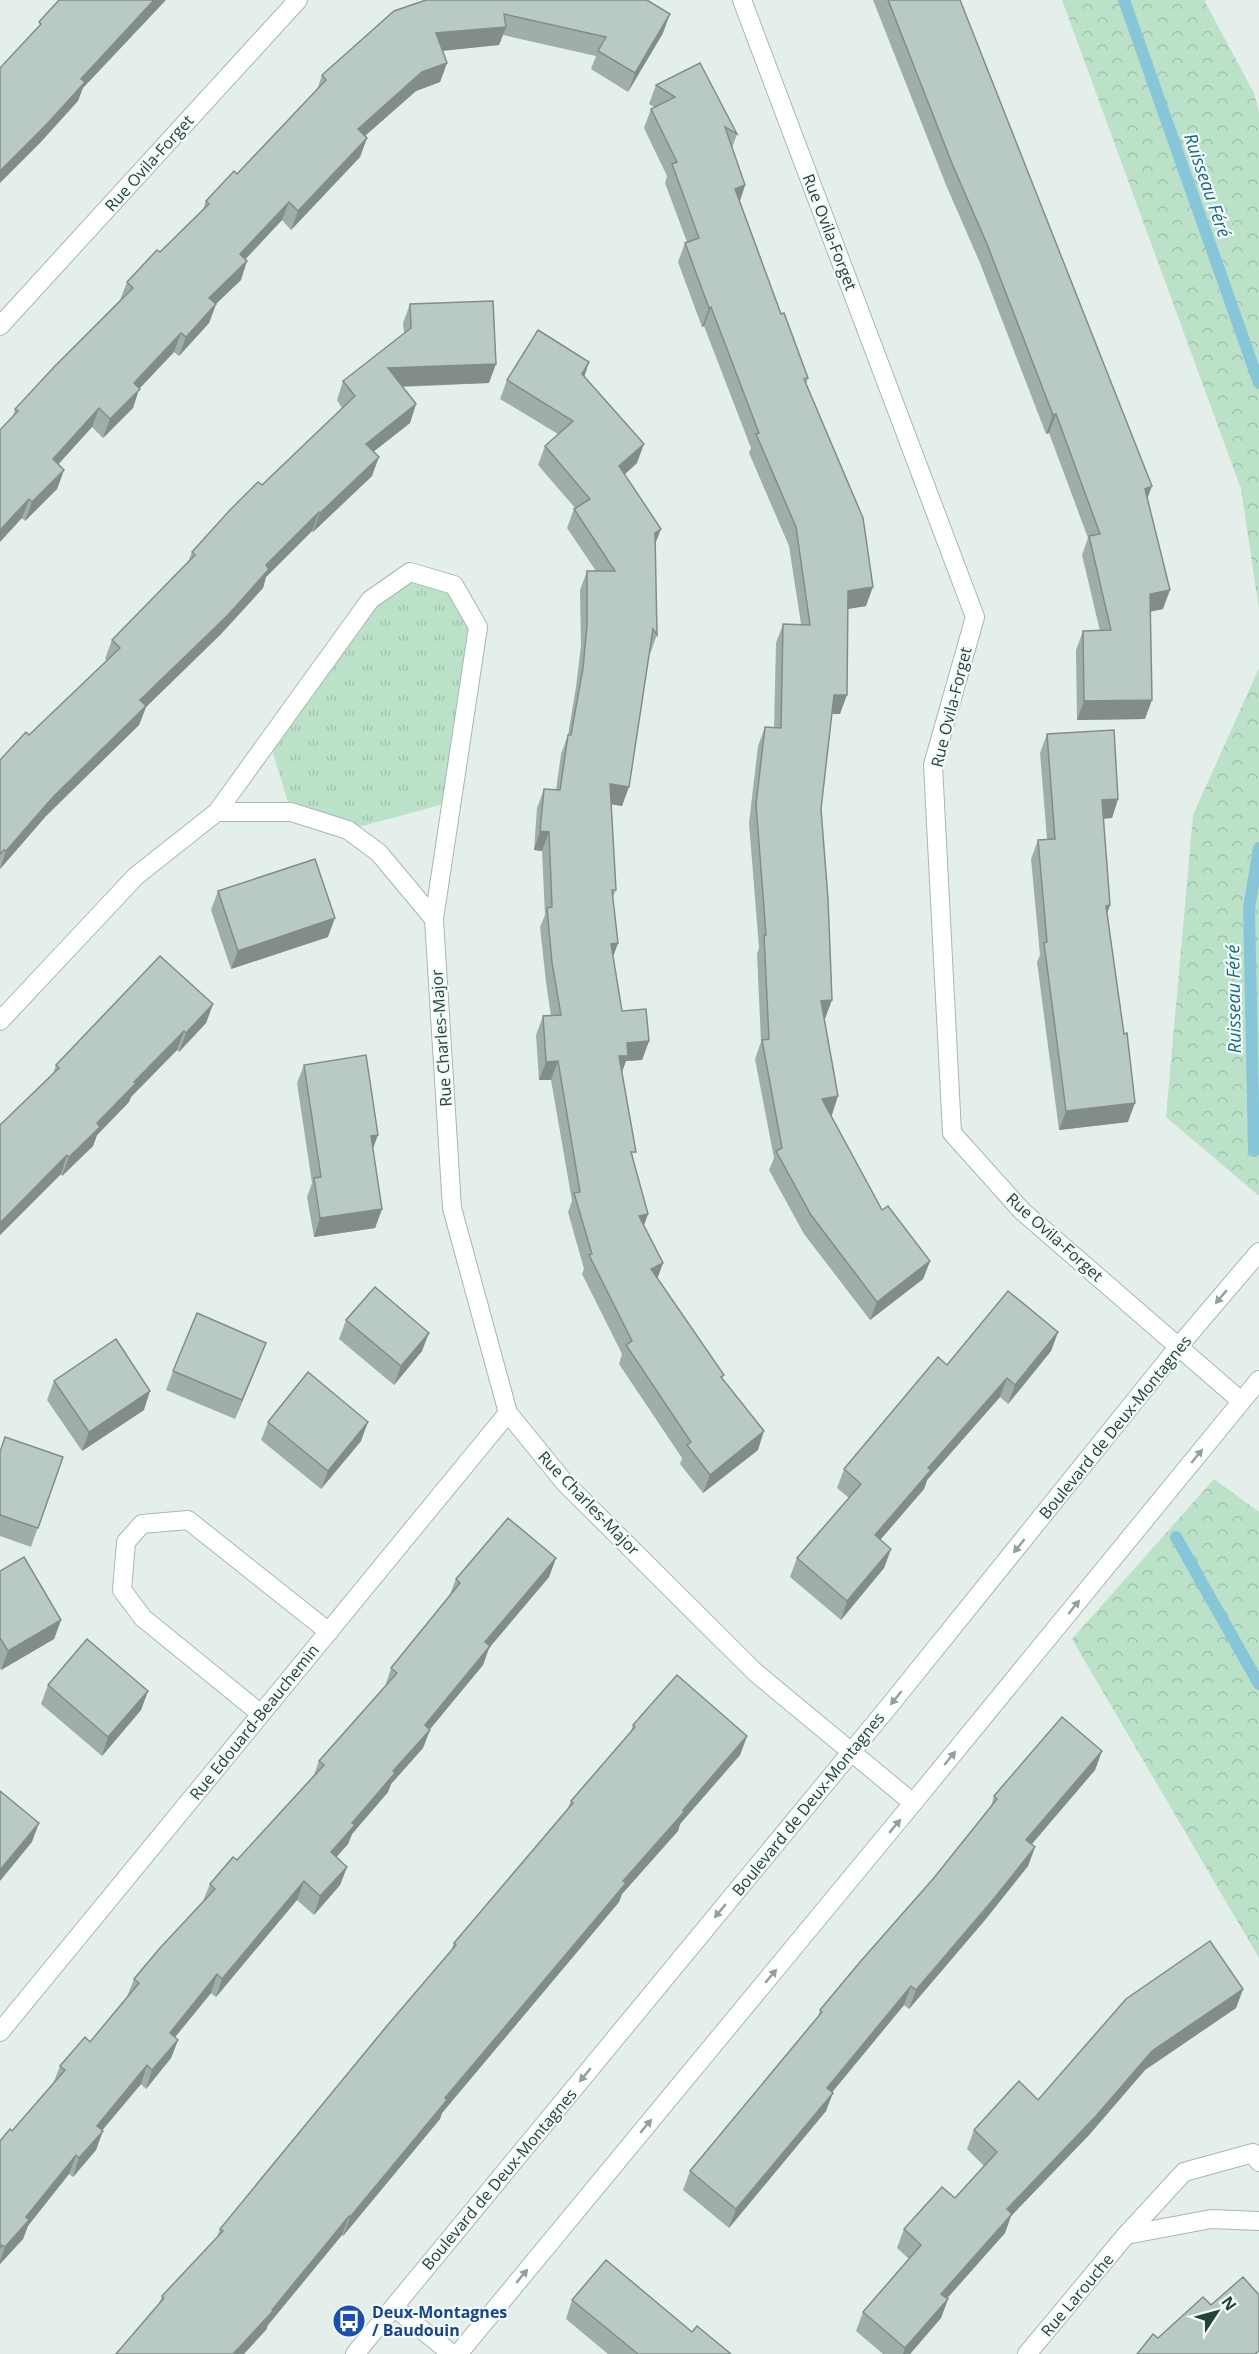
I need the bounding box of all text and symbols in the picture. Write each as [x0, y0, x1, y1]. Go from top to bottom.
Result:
street label: Rue Ovila-Forget [100, 110, 199, 216]
water label: Ruisseau Féré [1179, 130, 1237, 240]
street label: Rue Ovila-Forget [798, 171, 862, 294]
street label: Rue Ovila-Forget [925, 644, 977, 769]
water label: Ruisseau Féré [1220, 944, 1246, 1053]
street label: Rue Charles-Major [425, 968, 457, 1107]
street label: Rue Ovila-Forget [1002, 1188, 1108, 1287]
one-way arrow [1215, 1289, 1228, 1304]
street label: Boulevard de Deux-Montagnes [1034, 1330, 1196, 1524]
street label: Rue Charles-Major [533, 1446, 645, 1560]
one-way arrow [1190, 1448, 1203, 1464]
one-way arrow [1012, 1538, 1025, 1554]
one-way arrow [1067, 1599, 1080, 1615]
street label: Rue Edouard-Beauchemin [184, 1640, 324, 1804]
one-way arrow [891, 1690, 903, 1705]
street label: Boulevard de Deux-Montagnes [727, 1707, 889, 1901]
one-way arrow [944, 1750, 957, 1766]
one-way arrow [888, 1818, 900, 1833]
one-way arrow [714, 1903, 727, 1919]
one-way arrow [764, 1968, 777, 1984]
one-way arrow [579, 2067, 592, 2083]
street label: Boulevard de Deux-Montagnes [416, 2084, 582, 2274]
one-way arrow [640, 2118, 653, 2134]
street label: Rue Larouche [1036, 2249, 1118, 2341]
one-way arrow [515, 2269, 528, 2284]
north arrow [1187, 2282, 1247, 2342]
text: N [1216, 2291, 1242, 2315]
place label: Deux-Montagnes / Baudouin [372, 2301, 507, 2341]
bus stop icon: Deux-Montagnes / Baudouin [331, 2303, 367, 2339]

